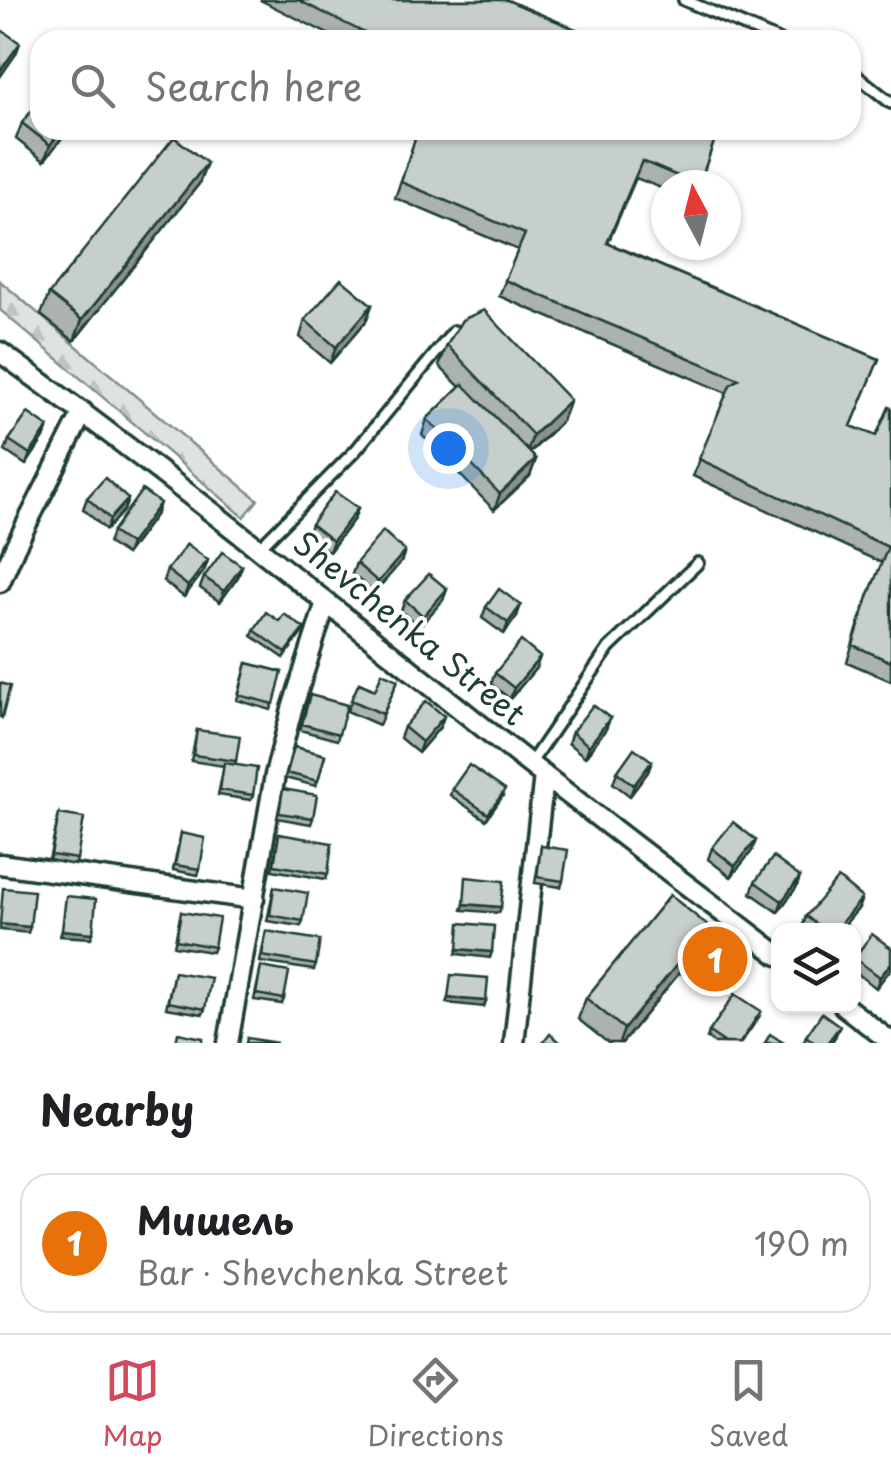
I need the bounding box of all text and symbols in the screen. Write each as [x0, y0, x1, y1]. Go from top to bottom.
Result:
search box [30, 30, 861, 140]
text: Search here [145, 57, 362, 114]
icon: search [65, 58, 120, 113]
north arrow [651, 170, 741, 260]
your location [423, 423, 474, 474]
street label: Shevchenka Street [284, 519, 537, 736]
pin: 1 [682, 922, 748, 996]
map controls [771, 923, 861, 1013]
button: layers [771, 923, 861, 1013]
text: Nearby [40, 1077, 194, 1140]
text: Мишель [137, 1191, 294, 1248]
text: 1 [67, 1219, 82, 1267]
text: 190 m [754, 1219, 849, 1267]
text: Bar · Shevchenka Street [137, 1248, 508, 1296]
tab: Map [103, 1353, 162, 1456]
tab: Directions [368, 1353, 504, 1456]
tab: Saved [709, 1353, 788, 1456]

